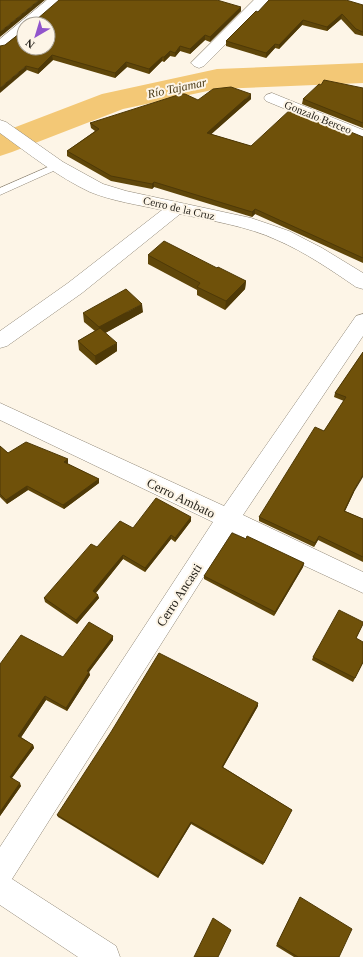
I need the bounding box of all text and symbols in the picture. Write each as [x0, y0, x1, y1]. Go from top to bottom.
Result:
north arrow [16, 16, 56, 56]
text: N [23, 37, 37, 51]
water label: Río Tajamar [145, 75, 208, 101]
street label: Gonzalo Berceo [283, 98, 354, 136]
street label: Cerro de la Cruz [142, 194, 216, 222]
street label: Cerro Ambato [144, 475, 218, 521]
street label: Cerro Ancasti [153, 560, 205, 629]

